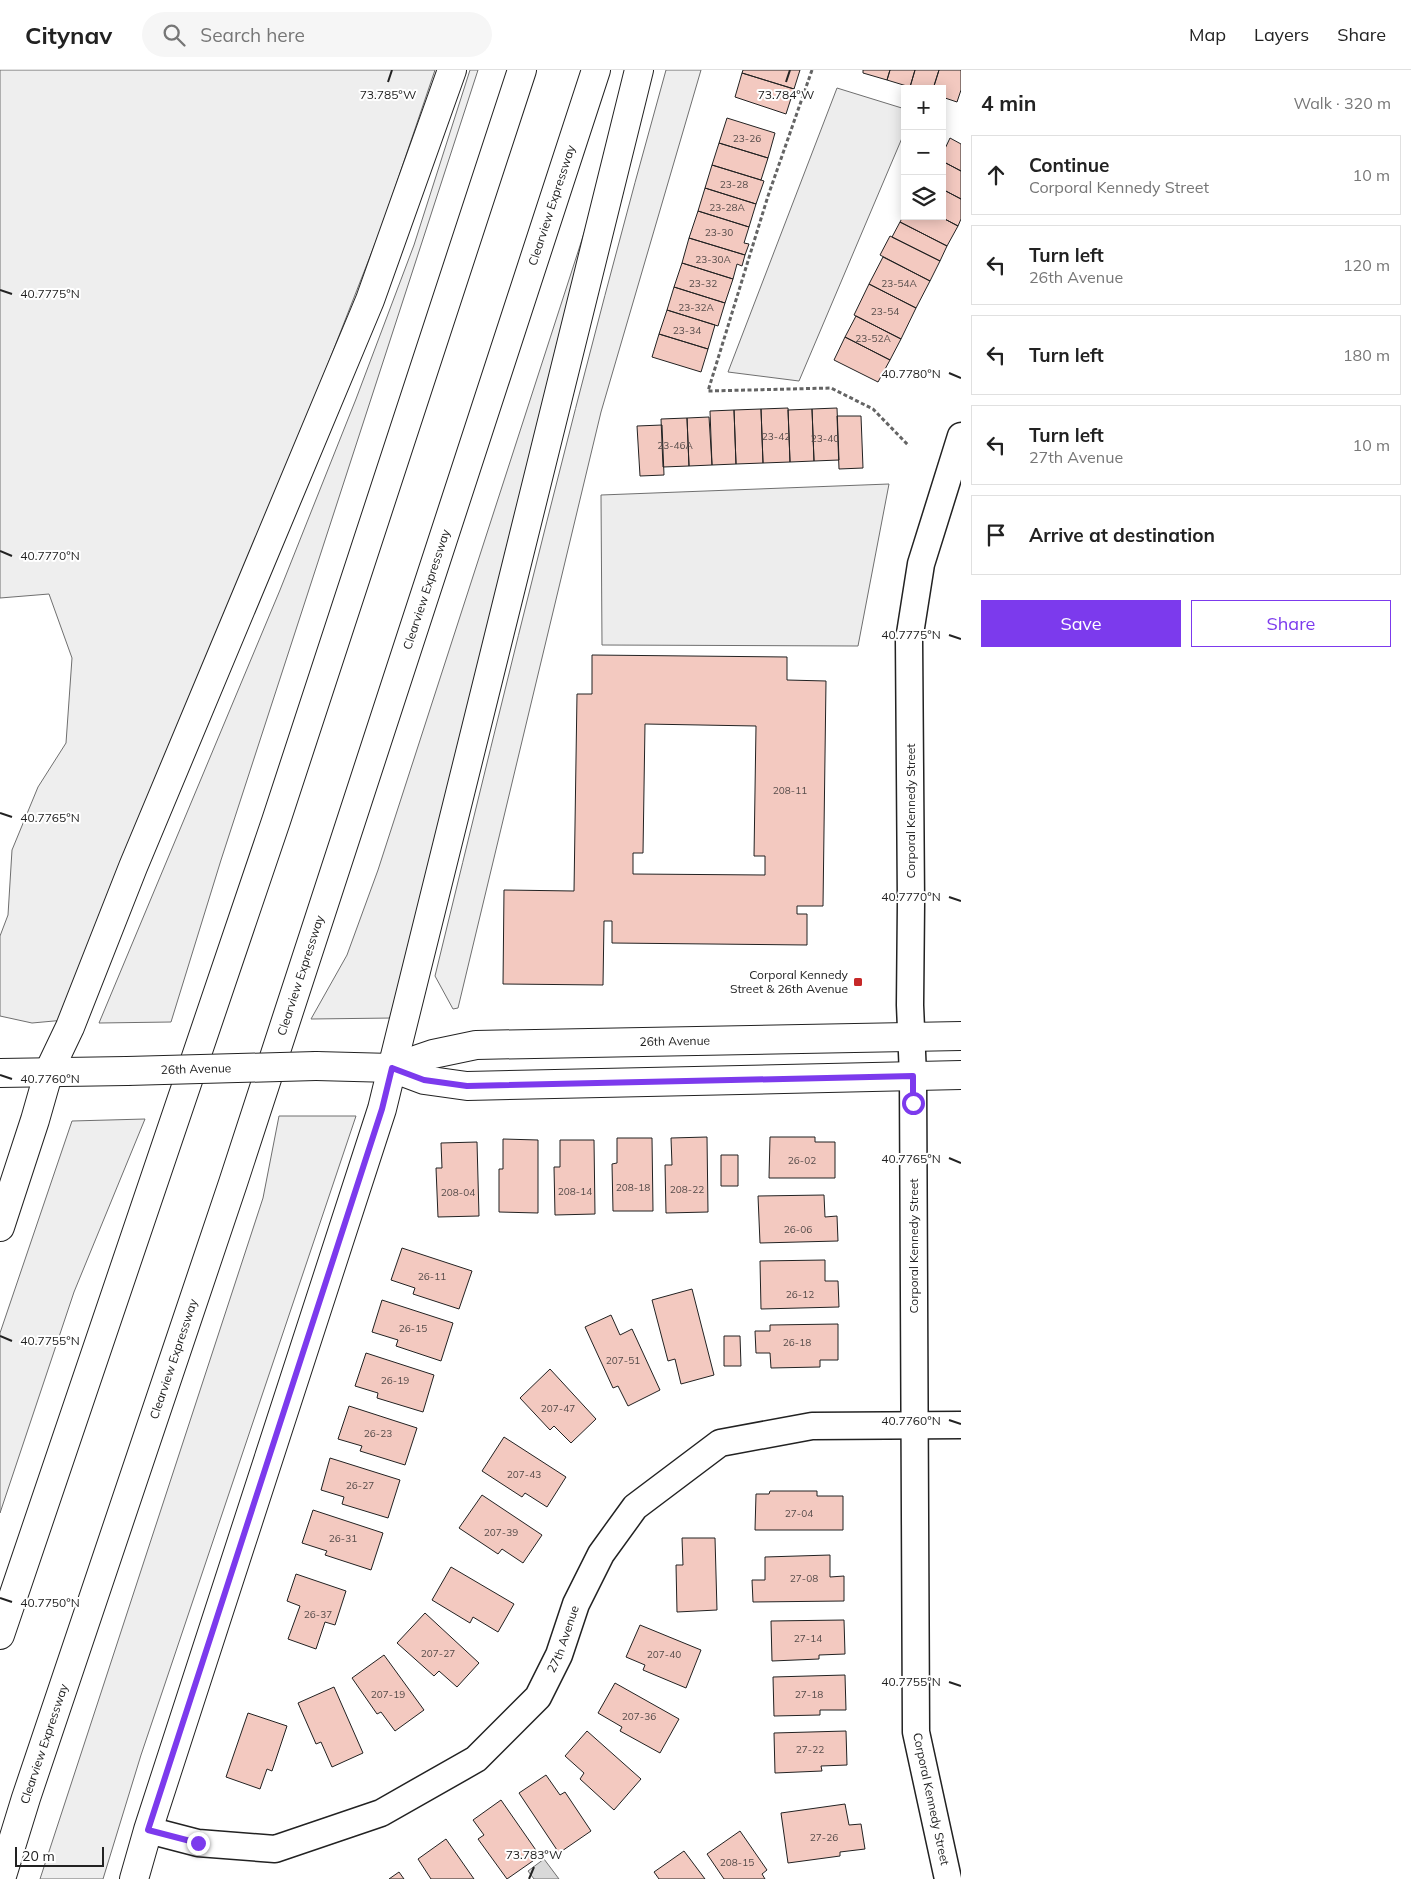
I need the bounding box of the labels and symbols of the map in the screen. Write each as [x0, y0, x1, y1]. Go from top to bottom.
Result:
text: 73.785°W [360, 87, 416, 102]
text: 73.784°W [758, 87, 814, 102]
house number: 23-26 [733, 132, 761, 145]
street label: Clearview Expressway [525, 142, 578, 267]
house number: 23-28 [720, 178, 748, 191]
house number: 23-28A [709, 201, 745, 214]
house number: 23-30 [705, 226, 733, 239]
house number: 23-30A [695, 253, 731, 266]
house number: 23-32 [689, 277, 717, 290]
house number: 23-54A [881, 277, 917, 290]
text: 40.7775°N [20, 286, 80, 301]
house number: 23-32A [678, 301, 714, 314]
house number: 23-54 [871, 305, 899, 318]
house number: 23-34 [673, 324, 701, 337]
house number: 23-52A [855, 332, 891, 345]
text: 40.7780°N [881, 366, 941, 381]
house number: 23-42 [762, 430, 790, 443]
house number: 23-40 [811, 432, 839, 445]
house number: 23-46A [657, 439, 693, 452]
street label: Clearview Expressway [399, 527, 453, 651]
text: 40.7770°N [20, 548, 80, 563]
text: 40.7775°N [881, 627, 941, 642]
street label: Corporal Kennedy Street [903, 743, 918, 879]
house number: 208-11 [773, 784, 807, 797]
text: 40.7765°N [20, 810, 80, 825]
text: 40.7770°N [881, 889, 941, 904]
street label: Clearview Expressway [274, 913, 327, 1037]
place label: Corporal Kennedy Street & 26th Avenue [730, 967, 849, 996]
marker: Corporal Kennedy Street & 26th Avenue [852, 976, 864, 988]
street label: 26th Avenue [639, 1033, 710, 1049]
street label: 26th Avenue [160, 1060, 231, 1077]
text: 40.7760°N [20, 1071, 80, 1086]
route start [902, 1092, 925, 1115]
text: 40.7765°N [881, 1151, 941, 1166]
house number: 26-02 [788, 1154, 816, 1167]
street label: Corporal Kennedy Street [906, 1178, 921, 1314]
house number: 208-18 [616, 1181, 650, 1194]
house number: 208-22 [670, 1183, 704, 1196]
house number: 208-14 [558, 1185, 592, 1198]
house number: 208-04 [441, 1186, 475, 1199]
house number: 26-06 [784, 1223, 812, 1236]
house number: 26-11 [418, 1270, 446, 1283]
house number: 26-12 [786, 1288, 814, 1301]
street label: Clearview Expressway [146, 1296, 201, 1421]
house number: 26-15 [399, 1322, 427, 1335]
text: 40.7755°N [20, 1333, 80, 1348]
house number: 26-18 [783, 1336, 811, 1349]
house number: 207-51 [606, 1354, 640, 1367]
house number: 26-19 [381, 1374, 409, 1387]
house number: 207-47 [541, 1402, 575, 1415]
text: 40.7760°N [881, 1413, 941, 1428]
house number: 26-23 [364, 1427, 392, 1440]
house number: 207-43 [507, 1468, 541, 1481]
house number: 26-27 [346, 1479, 374, 1492]
house number: 27-04 [785, 1507, 813, 1520]
house number: 207-39 [484, 1526, 518, 1539]
house number: 26-31 [329, 1532, 357, 1545]
house number: 27-08 [790, 1572, 818, 1585]
text: 40.7750°N [20, 1595, 80, 1610]
street label: 27th Avenue [543, 1604, 582, 1675]
house number: 26-37 [304, 1608, 332, 1621]
house number: 27-14 [794, 1632, 822, 1645]
house number: 207-27 [421, 1647, 455, 1660]
house number: 207-40 [647, 1648, 681, 1661]
text: 40.7755°N [881, 1674, 941, 1689]
street label: Clearview Expressway [17, 1681, 71, 1806]
house number: 207-19 [371, 1688, 405, 1701]
house number: 27-18 [795, 1688, 823, 1701]
house number: 207-36 [622, 1710, 656, 1723]
street label: Corporal Kennedy Street [910, 1731, 953, 1866]
house number: 27-22 [796, 1743, 824, 1756]
house number: 27-26 [810, 1831, 838, 1844]
route end [187, 1832, 210, 1855]
scale bar [15, 1844, 104, 1867]
text: 73.783°W [506, 1847, 562, 1862]
house number: 208-15 [720, 1856, 754, 1869]

